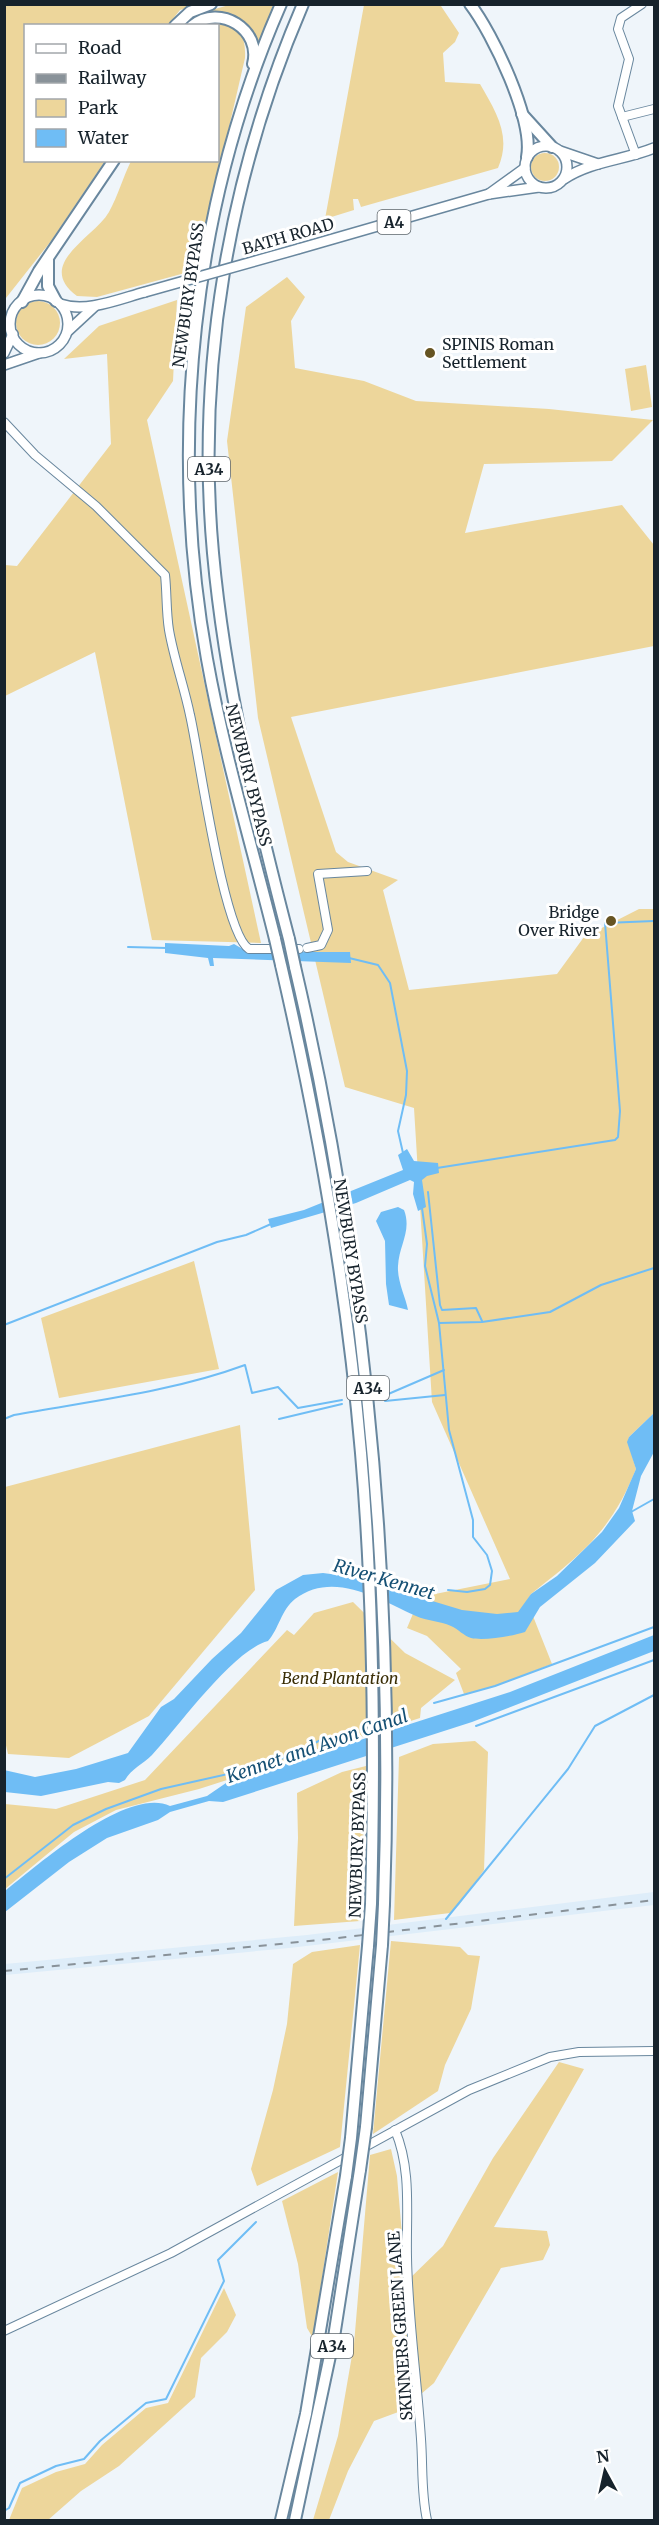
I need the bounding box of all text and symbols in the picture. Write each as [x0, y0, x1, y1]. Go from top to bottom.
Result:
legend [24, 24, 219, 162]
text: Road [78, 36, 122, 59]
text: Railway [78, 66, 147, 89]
text: Park [78, 96, 119, 119]
text: Water [77, 126, 129, 149]
road number: A4 [378, 210, 410, 234]
street label: BATH ROAD [240, 213, 336, 259]
street label: NEWBURY BYPASS [168, 221, 208, 369]
place label: SPINIS Roman Settlement [442, 334, 554, 372]
marker: SPINIS Roman Settlement [423, 346, 437, 360]
road number: A34 [188, 457, 230, 481]
street label: NEWBURY BYPASS [222, 702, 276, 848]
place label: Bridge Over River [518, 902, 599, 940]
marker: Bridge Over River [604, 914, 618, 928]
street label: NEWBURY BYPASS [330, 1177, 372, 1325]
road number: A34 [347, 1376, 389, 1400]
water label: River Kennet [331, 1554, 438, 1605]
park label: Bend Plantation [281, 1668, 399, 1688]
water label: Kennet and Avon Canal [222, 1704, 411, 1788]
street label: NEWBURY BYPASS [344, 1772, 370, 1918]
street label: SKINNERS GREEN LANE [383, 2230, 417, 2421]
road number: A34 [311, 2334, 353, 2358]
north arrow [575, 2441, 635, 2501]
text: N [595, 2445, 611, 2467]

